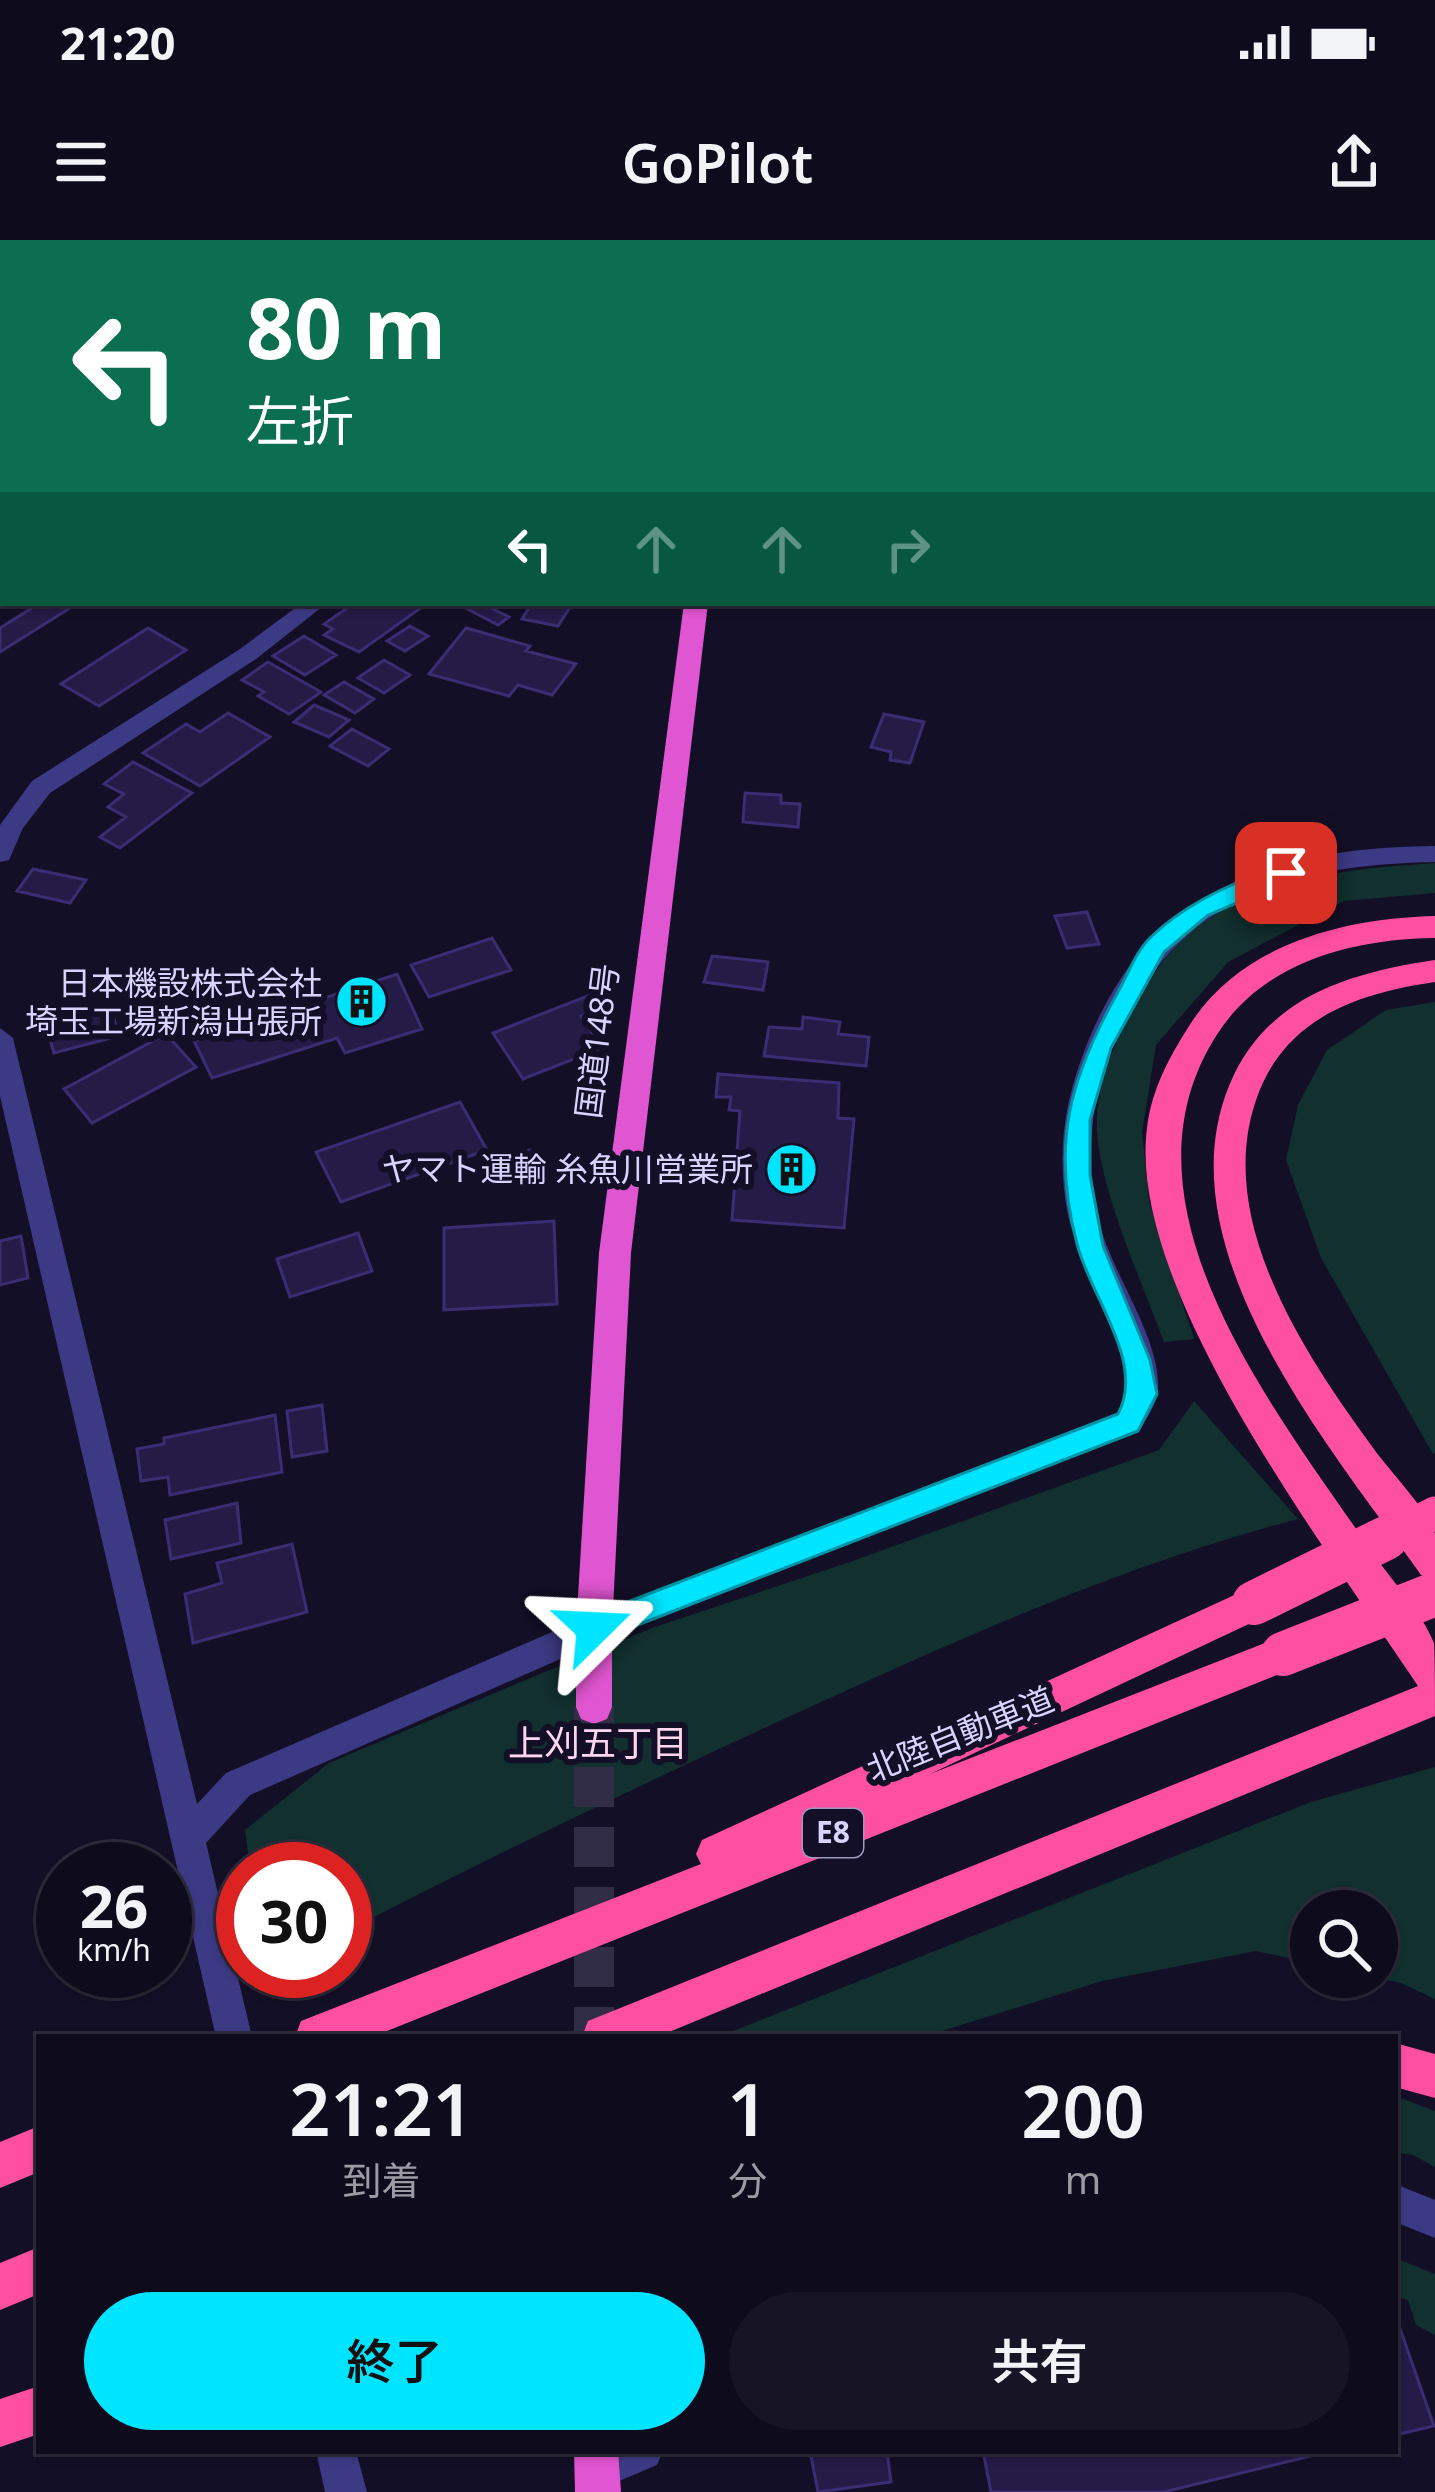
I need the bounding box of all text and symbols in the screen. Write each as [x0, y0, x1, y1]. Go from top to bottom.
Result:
text: 21:20 [60, 12, 176, 73]
text: GoPilot [622, 125, 813, 199]
icon: menu [48, 129, 114, 195]
icon: share [1321, 129, 1387, 195]
text: 80 m [246, 269, 446, 384]
icon: left [48, 288, 204, 444]
text: 左折 [246, 383, 354, 457]
icon: left [497, 516, 563, 582]
icon: ahead [623, 516, 689, 582]
icon: ahead [749, 516, 815, 582]
icon: right [875, 516, 941, 582]
pin [1235, 822, 1337, 924]
icon: arrive [1253, 840, 1319, 906]
place label: 日本機設株式会社 埼玉工場新潟出張所 [25, 960, 322, 1043]
street label: 国道148号 [565, 961, 628, 1121]
building icon: 日本機設株式会社 埼玉工場新潟出張所 [333, 974, 389, 1030]
building icon: ヤマト運輸 糸魚川営業所 [764, 1141, 820, 1197]
place label: ヤマト運輸 糸魚川営業所 [381, 1146, 753, 1191]
position arrow [531, 1565, 657, 1691]
street label: 北陸自動車道 [860, 1676, 1060, 1791]
district label: 上刈五丁目 [508, 1718, 688, 1767]
road number: E8 [803, 1809, 863, 1857]
speed limit sign: 30 [216, 1842, 372, 1998]
text: 26 [80, 1864, 148, 1946]
map controls [1290, 1890, 1398, 1998]
button: search [1290, 1890, 1398, 1998]
text: km/h [77, 1929, 151, 1970]
text: 21:21 [289, 2059, 474, 2157]
text: 1 [727, 2059, 768, 2157]
text: 200 [1021, 2061, 1145, 2159]
text: m [1065, 2152, 1101, 2205]
text: 到着 [342, 2153, 420, 2206]
text: 分 [728, 2153, 767, 2206]
button: 終了 [84, 2292, 705, 2430]
button: 共有 [729, 2292, 1350, 2430]

